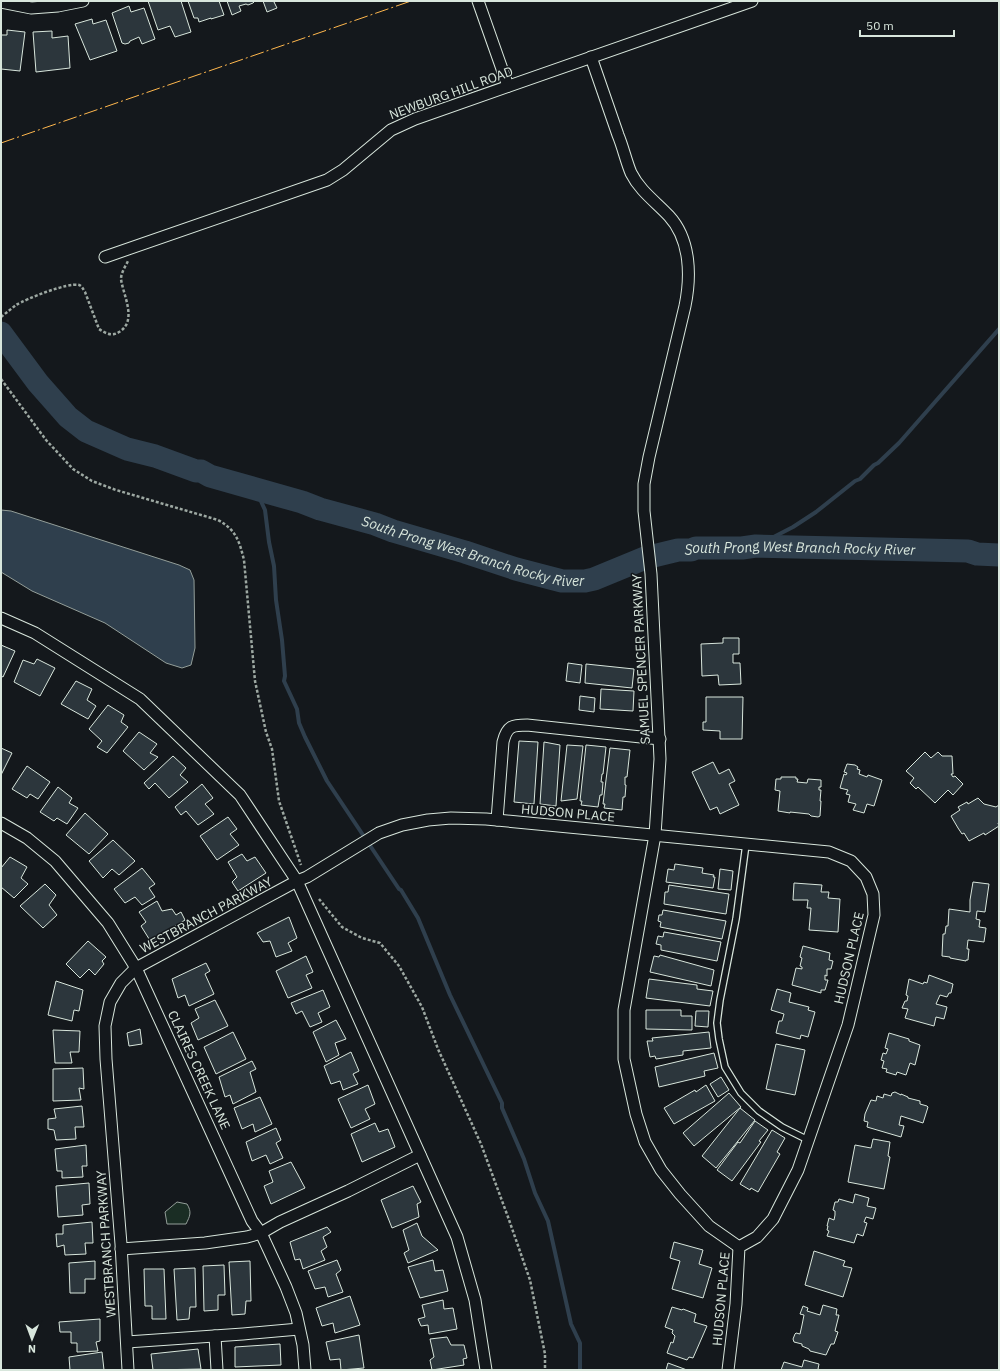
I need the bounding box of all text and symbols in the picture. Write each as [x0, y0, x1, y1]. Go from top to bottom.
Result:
scale bar [860, 12, 954, 38]
text: 50 m [866, 18, 894, 33]
street label: NEWBURG HILL ROAD [387, 63, 515, 123]
water label: South Prong West Branch Rocky River [360, 512, 585, 590]
water label: South Prong West Branch Rocky River [685, 537, 916, 559]
street label: SAMUEL SPENCER PARKWAY [628, 573, 654, 745]
street label: HUDSON PLACE [520, 800, 616, 826]
street label: WESTBRANCH PARKWAY [137, 873, 275, 957]
street label: HUDSON PLACE [830, 910, 868, 1006]
street label: CLAIRES CREEK LANE [164, 1008, 234, 1132]
street label: WESTBRANCH PARKWAY [92, 1170, 120, 1318]
street label: HUDSON PLACE [708, 1251, 734, 1347]
north arrow [12, 1319, 52, 1359]
text: N [28, 1342, 36, 1356]

